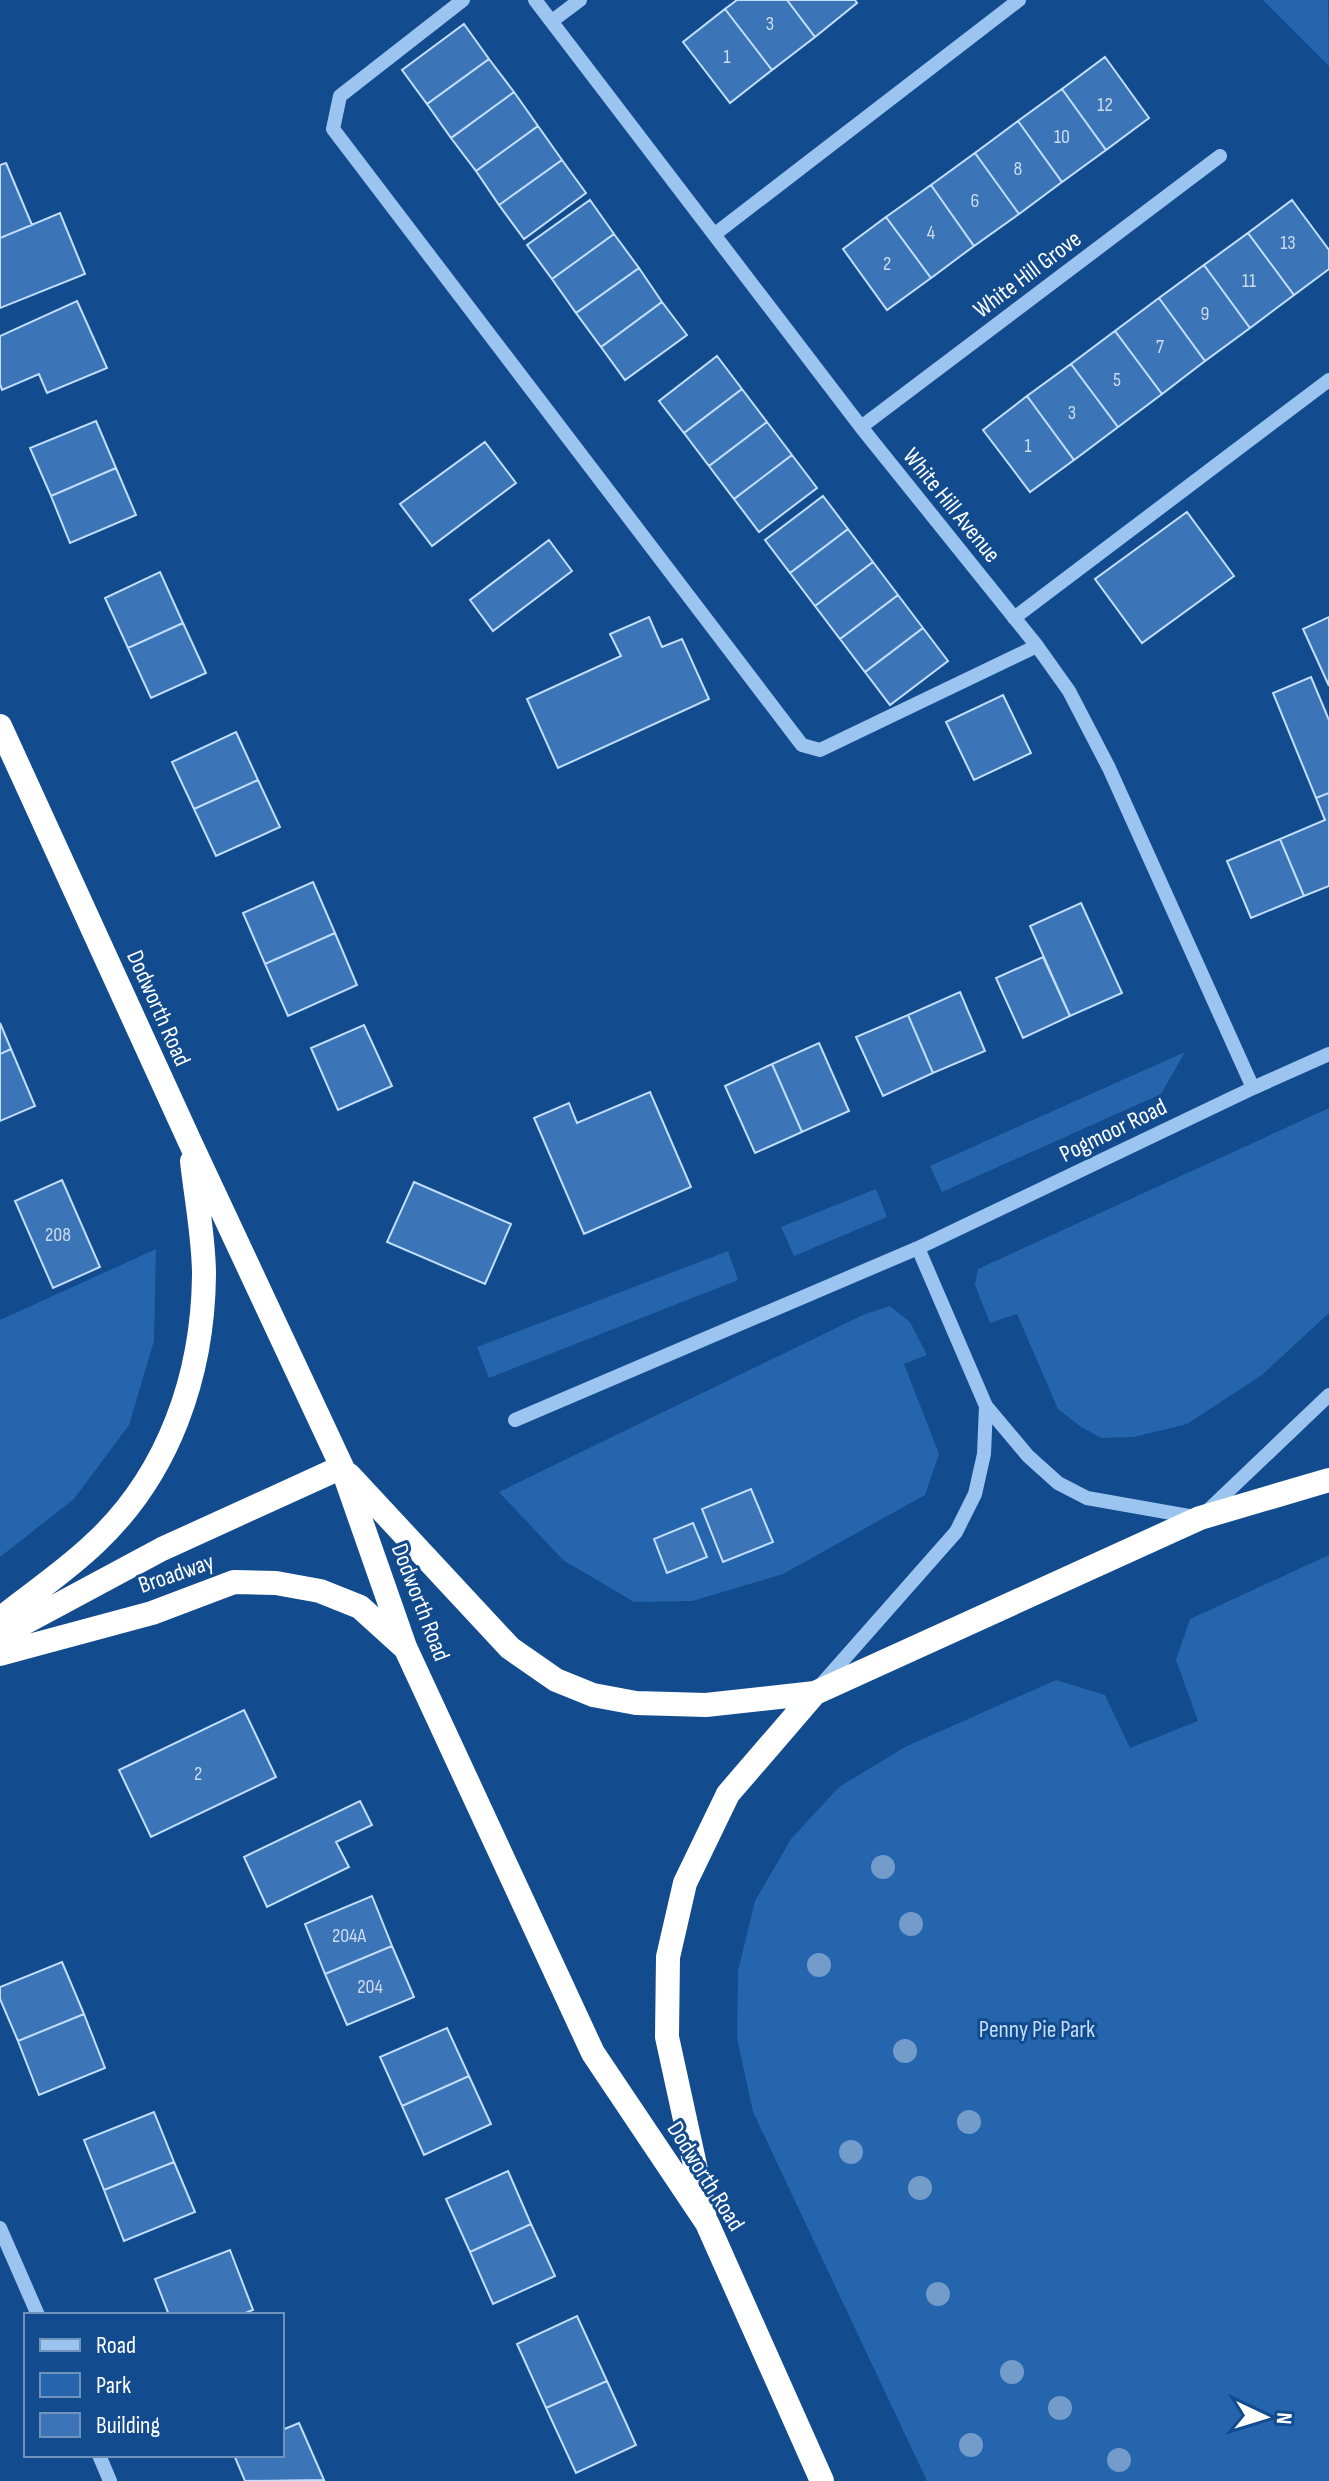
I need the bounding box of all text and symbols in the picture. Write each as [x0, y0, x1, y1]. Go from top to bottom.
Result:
house number: 3 [766, 12, 774, 36]
house number: 1 [724, 45, 731, 69]
house number: 12 [1097, 93, 1113, 117]
house number: 10 [1054, 125, 1070, 149]
house number: 8 [1014, 157, 1022, 181]
house number: 6 [971, 189, 979, 213]
house number: 4 [927, 221, 935, 245]
street label: White Hill Grove [968, 224, 1087, 324]
house number: 13 [1280, 231, 1296, 255]
house number: 2 [883, 252, 891, 276]
house number: 11 [1242, 269, 1256, 293]
house number: 9 [1201, 302, 1209, 326]
house number: 7 [1156, 335, 1164, 359]
house number: 5 [1113, 368, 1121, 392]
house number: 3 [1068, 401, 1076, 425]
house number: 1 [1025, 434, 1032, 458]
street label: White Hill Avenue [897, 442, 1007, 568]
street label: Dodworth Road [120, 946, 197, 1071]
street label: Pogmoor Road [1055, 1092, 1172, 1169]
house number: 208 [45, 1223, 71, 1247]
street label: Dodworth Road [385, 1539, 456, 1665]
street label: Broadway [135, 1547, 218, 1600]
house number: 2 [194, 1762, 202, 1786]
house number: 204A [332, 1924, 366, 1948]
house number: 204 [357, 1975, 383, 1999]
park label: Penny Pie Park [979, 2015, 1095, 2044]
street label: Dodworth Road [661, 2116, 751, 2236]
legend [24, 2313, 284, 2457]
text: Road [96, 2331, 136, 2360]
text: Park [96, 2371, 131, 2400]
north arrow [1225, 2377, 1305, 2457]
text: Building [96, 2411, 160, 2440]
text: N [1270, 2411, 1297, 2425]

